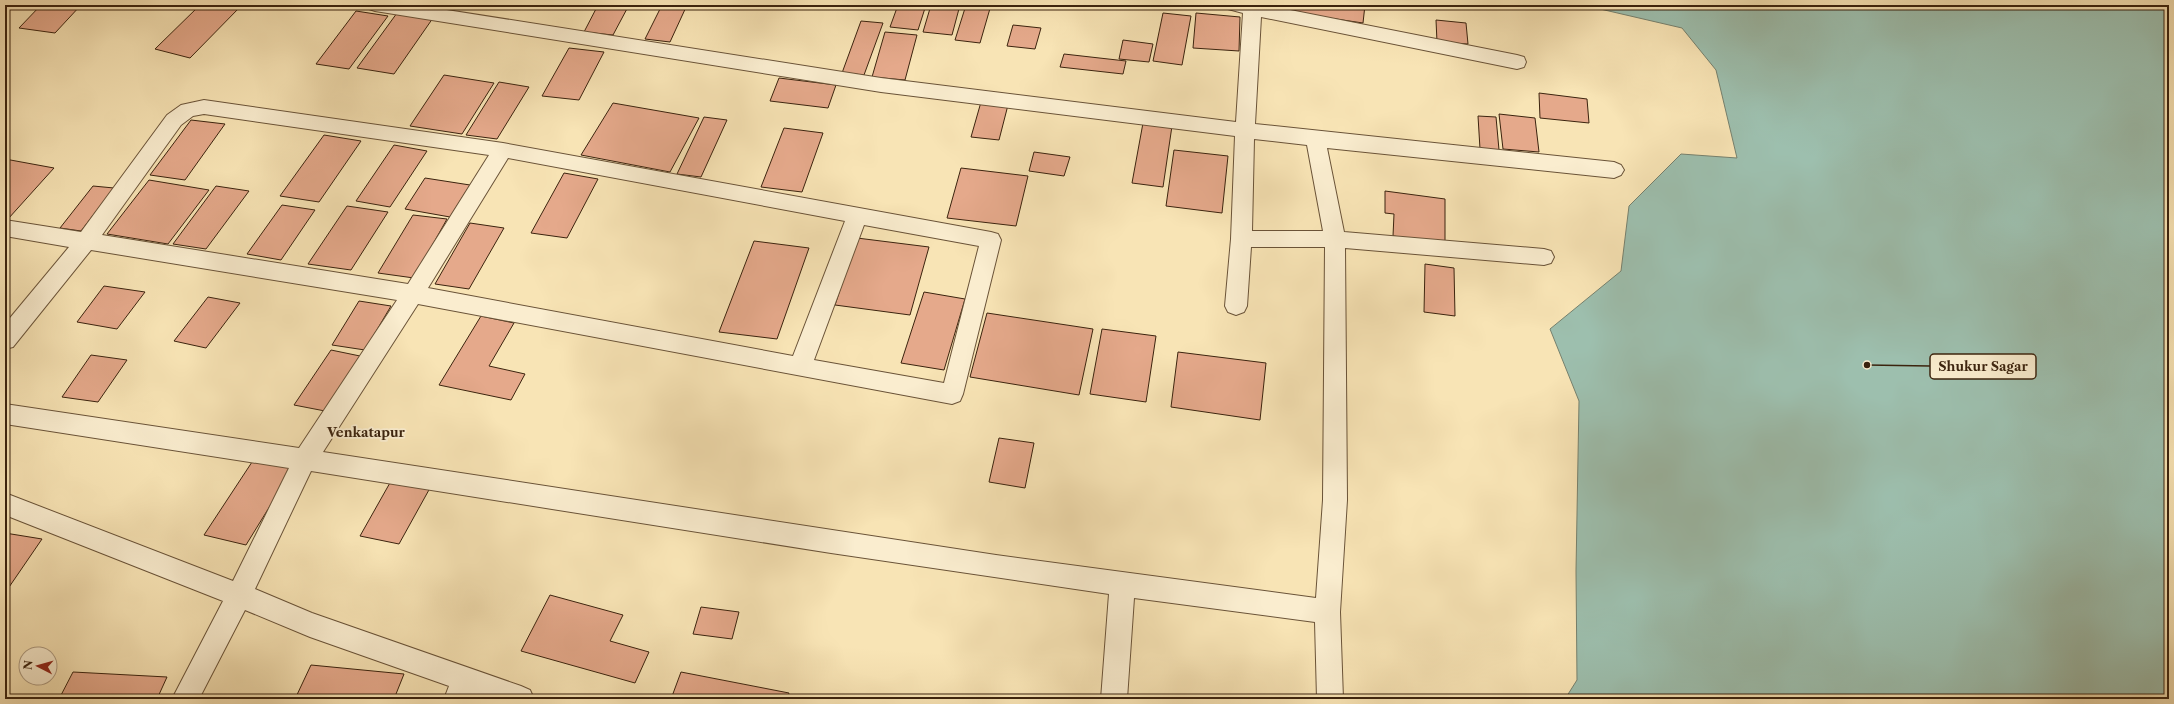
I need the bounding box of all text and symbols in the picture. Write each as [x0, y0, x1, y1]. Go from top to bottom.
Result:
callout: Shukur Sagar [1930, 354, 2036, 379]
text: Shukur Sagar [1938, 358, 2028, 374]
district label: Venkatapur [326, 424, 406, 440]
north arrow [18, 646, 58, 686]
text: N [21, 659, 36, 670]

